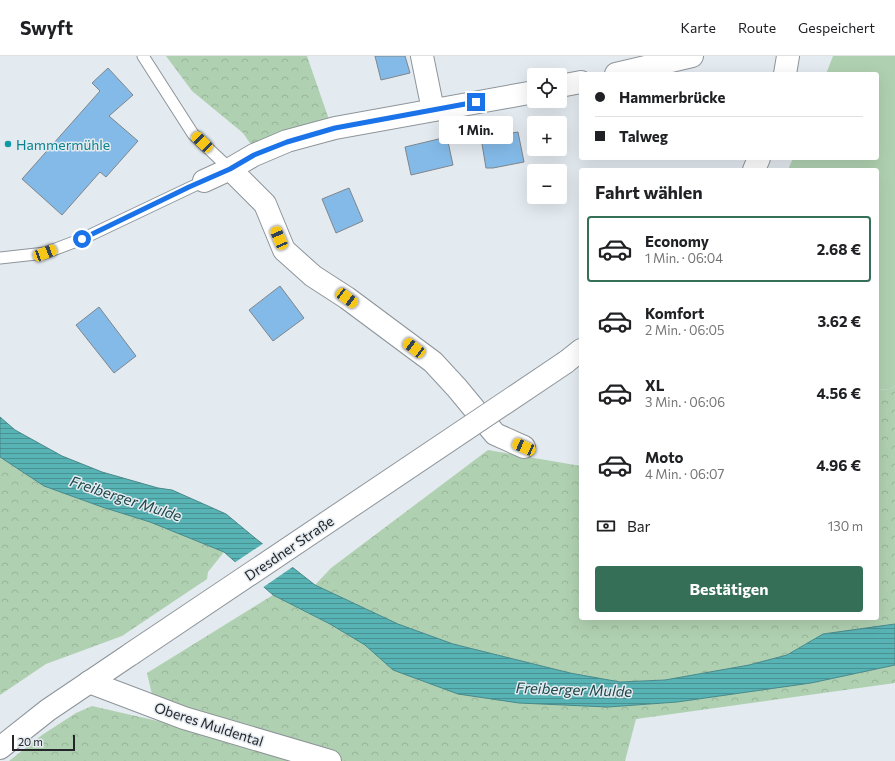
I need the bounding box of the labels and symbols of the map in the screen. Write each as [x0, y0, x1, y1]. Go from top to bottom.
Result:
route end [467, 93, 485, 111]
callout: 1 Min. [439, 116, 513, 144]
car [189, 129, 215, 155]
place label: Hammermühle [16, 136, 110, 153]
marker: Hammermühle [3, 139, 13, 149]
car [269, 225, 289, 251]
route start [73, 230, 91, 248]
car [32, 243, 58, 263]
car [334, 286, 360, 310]
car [401, 336, 427, 360]
car [511, 437, 537, 457]
water label: Freiberger Mulde [68, 471, 184, 525]
street label: Dresdner Straße [241, 512, 337, 584]
water label: Freiberger Mulde [515, 678, 633, 700]
street label: Oberes Muldental [152, 698, 266, 750]
scale bar [12, 733, 75, 752]

